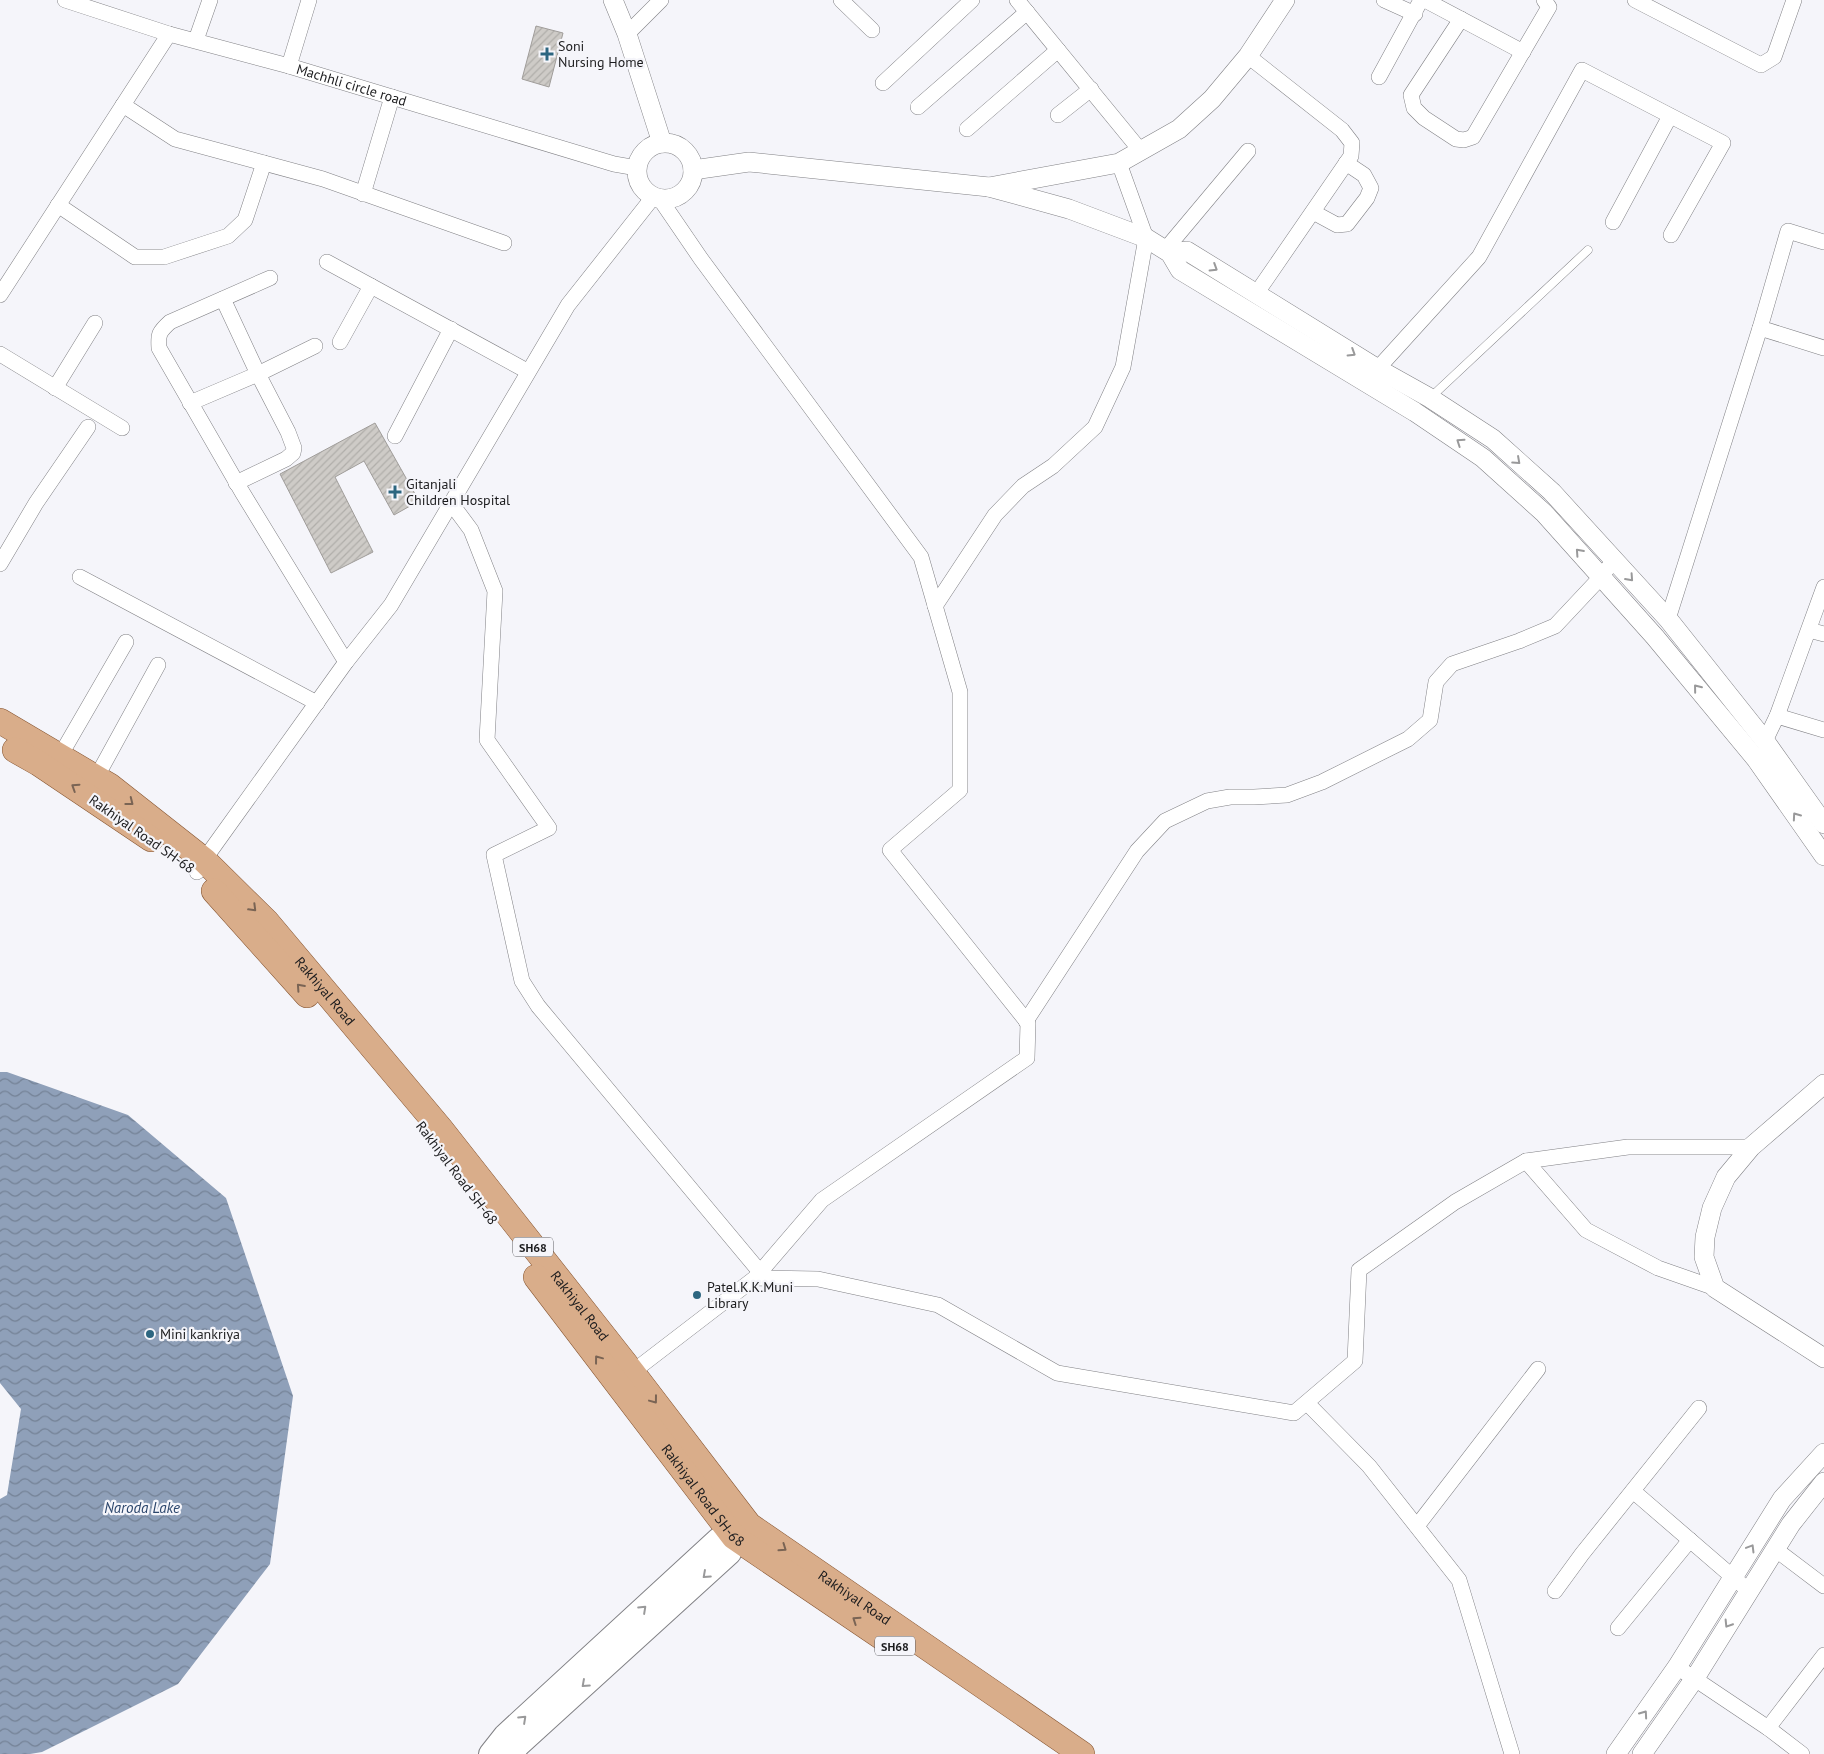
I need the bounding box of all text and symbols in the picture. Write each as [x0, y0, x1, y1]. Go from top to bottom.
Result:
place label: Soni Nursing Home [558, 37, 644, 71]
marker: Soni Nursing Home [540, 47, 554, 61]
street label: Machhli circle road [294, 60, 409, 110]
one-way arrow [1209, 262, 1218, 271]
one-way arrow [1347, 347, 1356, 357]
one-way arrow [1456, 439, 1465, 448]
one-way arrow [1512, 455, 1521, 464]
place label: Gitanjali Children Hospital [406, 475, 510, 509]
marker: Gitanjali Children Hospital [388, 485, 402, 499]
one-way arrow [1576, 549, 1585, 558]
one-way arrow [1624, 572, 1633, 581]
one-way arrow [1694, 684, 1703, 693]
one-way arrow [72, 784, 81, 794]
street label: Rakhiyal Road SH-68 [86, 791, 198, 877]
one-way arrow [124, 797, 133, 805]
one-way arrow [1793, 812, 1802, 822]
one-way arrow [248, 902, 257, 911]
street label: Rakhiyal Road [291, 953, 359, 1029]
one-way arrow [297, 984, 306, 993]
street label: Rakhiyal Road SH-68 [412, 1118, 502, 1228]
road number: SH68 [513, 1238, 553, 1256]
street label: Rakhiyal Road [547, 1267, 613, 1344]
place label: Patel.K.K.Muni Library [707, 1278, 793, 1312]
marker: Patel.K.K.Muni Library [691, 1289, 703, 1301]
place label: Mini kankriya [160, 1325, 240, 1343]
marker: Mini kankriya [144, 1328, 156, 1340]
one-way arrow [596, 1356, 604, 1365]
one-way arrow [649, 1394, 657, 1403]
street label: Rakhiyal Road SH-68 [658, 1441, 748, 1551]
water label: Naroda Lake [104, 1498, 180, 1517]
one-way arrow [777, 1542, 787, 1551]
one-way arrow [1745, 1545, 1754, 1554]
street label: Rakhiyal Road [815, 1566, 894, 1629]
one-way arrow [702, 1569, 711, 1578]
one-way arrow [637, 1606, 646, 1615]
one-way arrow [852, 1616, 861, 1626]
one-way arrow [1725, 1618, 1735, 1627]
road number: SH68 [875, 1636, 915, 1655]
one-way arrow [582, 1678, 591, 1687]
one-way arrow [1638, 1710, 1647, 1720]
one-way arrow [518, 1716, 527, 1725]

